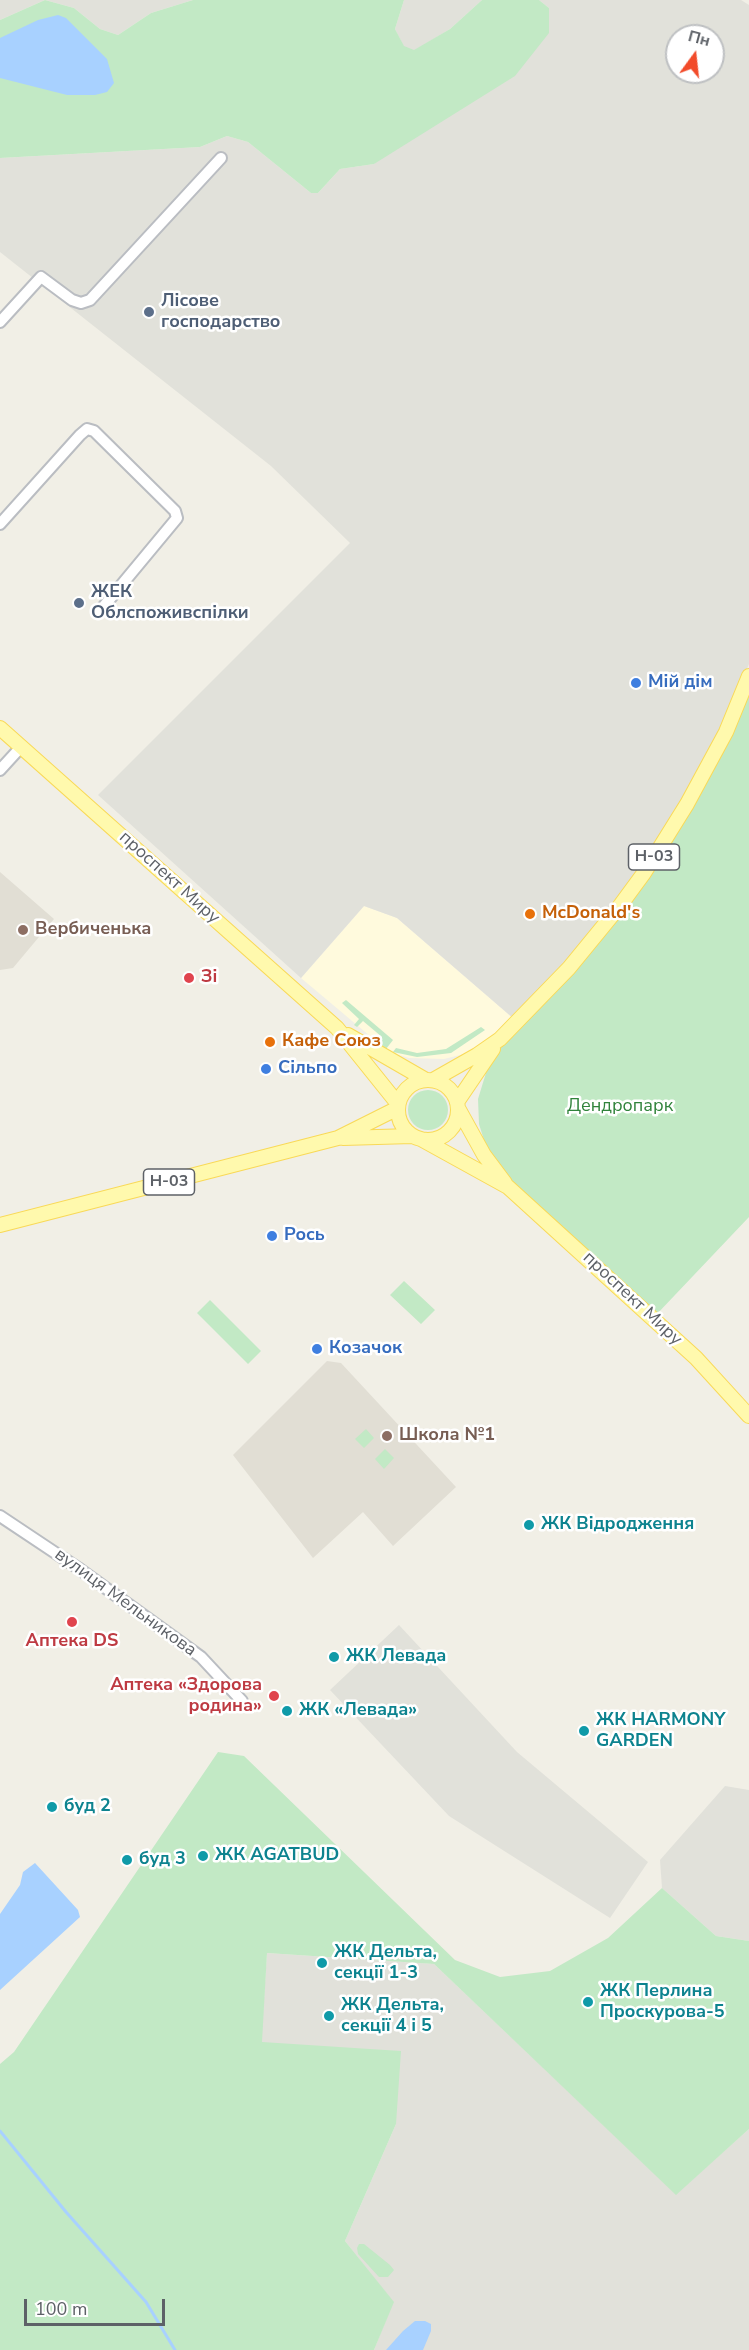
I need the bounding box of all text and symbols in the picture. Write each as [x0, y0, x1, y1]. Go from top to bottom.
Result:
north arrow [665, 24, 725, 84]
text: Пн [686, 25, 713, 52]
place label: Лісове господарство [161, 291, 280, 334]
marker: Лісове господарство [142, 305, 156, 319]
place label: ЖЕК Облспоживспілки [91, 582, 249, 624]
marker: ЖЕК Облспоживспілки [72, 596, 86, 610]
place label: Мій дім [648, 672, 712, 694]
marker: Мій дім [629, 676, 643, 690]
street label: проспект Миру [114, 827, 224, 929]
road number: Н-03 [628, 844, 680, 870]
place label: McDonald's [542, 903, 640, 925]
marker: McDonald's [523, 907, 537, 921]
place label: Вербиченька [35, 919, 151, 941]
marker: Вербиченька [16, 923, 30, 937]
place label: Зі [201, 967, 217, 989]
marker: Зі [182, 971, 196, 985]
place label: Кафе Союз [282, 1031, 381, 1053]
marker: Кафе Союз [263, 1035, 277, 1049]
place label: Сільпо [278, 1058, 337, 1080]
marker: Сільпо [259, 1062, 273, 1076]
park label: Дендропарк [567, 1096, 673, 1118]
road number: Н-03 [144, 1169, 195, 1195]
place label: Рось [284, 1225, 325, 1247]
marker: Рось [265, 1229, 279, 1243]
street label: проспект Миру [578, 1247, 686, 1351]
place label: Козачок [329, 1338, 402, 1360]
marker: Козачок [310, 1342, 324, 1356]
place label: Школа №1 [399, 1425, 495, 1447]
marker: Школа №1 [380, 1429, 394, 1443]
place label: ЖК Відродження [541, 1514, 694, 1536]
marker: ЖК Відродження [522, 1518, 536, 1532]
street label: вулиця Мельникова [50, 1544, 200, 1662]
marker: Аптека DS [65, 1615, 79, 1629]
place label: Аптека DS [26, 1631, 118, 1653]
place label: ЖК Левада [346, 1646, 446, 1668]
marker: ЖК Левада [327, 1650, 341, 1664]
place label: Аптека «Здорова родина» [110, 1675, 262, 1718]
marker: Аптека «Здорова родина» [267, 1689, 281, 1703]
place label: ЖК «Левада» [299, 1700, 417, 1722]
marker: ЖК «Левада» [280, 1704, 294, 1718]
place label: ЖК HARMONY GARDEN [596, 1710, 725, 1752]
marker: ЖК HARMONY GARDEN [577, 1724, 591, 1738]
place label: буд 2 [64, 1796, 111, 1818]
marker: буд 2 [45, 1800, 59, 1814]
place label: ЖК AGATBUD [215, 1845, 339, 1867]
place label: буд 3 [139, 1849, 186, 1871]
marker: ЖК AGATBUD [196, 1849, 210, 1863]
marker: буд 3 [120, 1853, 134, 1867]
place label: ЖК Дельта, секції 1-3 [334, 1942, 437, 1984]
marker: ЖК Дельта, секції 1-3 [315, 1956, 329, 1970]
place label: ЖК Перлина Проскурова-5 [600, 1981, 725, 2024]
place label: ЖК Дельта, секції 4 і 5 [341, 1995, 444, 2038]
marker: ЖК Перлина Проскурова-5 [581, 1995, 595, 2009]
marker: ЖК Дельта, секції 4 і 5 [322, 2009, 336, 2023]
scale bar [27, 2287, 168, 2325]
text: 100 m [35, 2297, 87, 2321]

